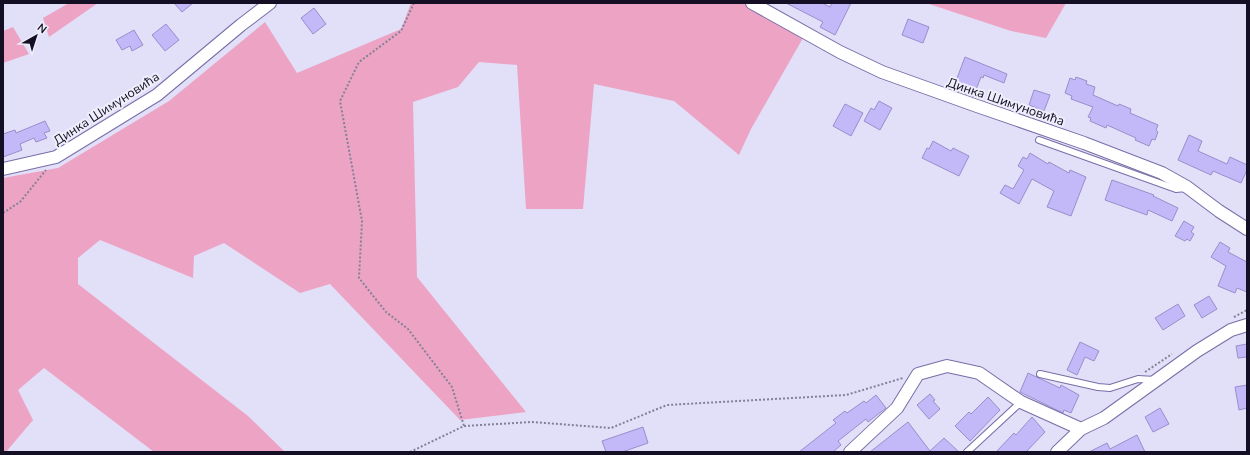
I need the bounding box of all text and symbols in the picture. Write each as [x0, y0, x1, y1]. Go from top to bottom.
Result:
north arrow [16, 16, 56, 56]
text: N [34, 20, 50, 37]
street label: Динка Шимуновића [50, 68, 163, 150]
street label: Динка Шимуновића [944, 73, 1067, 131]

